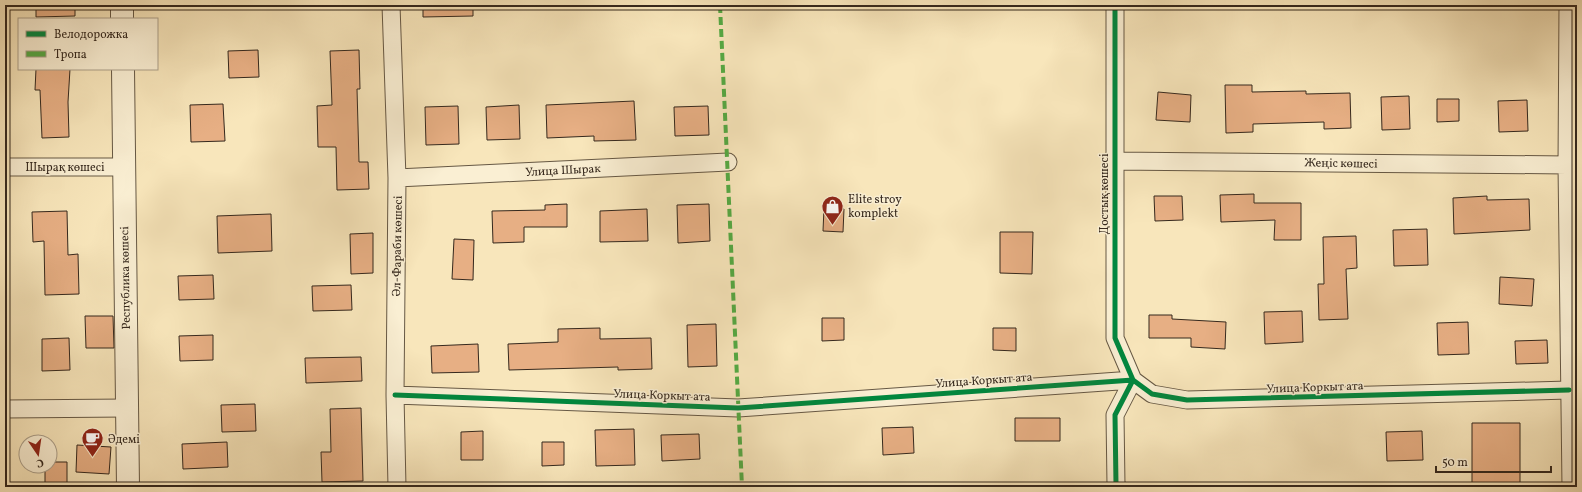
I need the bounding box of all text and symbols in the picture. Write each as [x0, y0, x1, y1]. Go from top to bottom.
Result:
legend [18, 18, 158, 70]
text: Велодорожка [54, 27, 128, 43]
text: Тропа [54, 47, 87, 63]
street label: Достық көшесі [1097, 153, 1113, 235]
street label: Жеңіс көшесі [1304, 155, 1378, 173]
street label: Шырақ көшесі [25, 160, 105, 176]
street label: Улица Шырак [525, 161, 602, 181]
place label: Elite stroy komplekt [848, 192, 902, 222]
shop icon: Elite stroy komplekt [820, 193, 846, 226]
street label: Әл-Фараби көшесі [389, 195, 407, 297]
street label: Республика көшесі [117, 226, 135, 330]
street label: Улица Коркыт ата [935, 370, 1033, 392]
street label: Улица Коркыт ата [1266, 378, 1364, 398]
street label: Улица Коркыт ата [613, 386, 711, 406]
cafe icon: Әдемі [80, 426, 106, 459]
place label: Әдемі [108, 432, 140, 448]
north arrow [18, 434, 58, 474]
scale bar [1436, 448, 1551, 474]
text: С [35, 454, 45, 470]
text: 50 m [1442, 455, 1468, 471]

